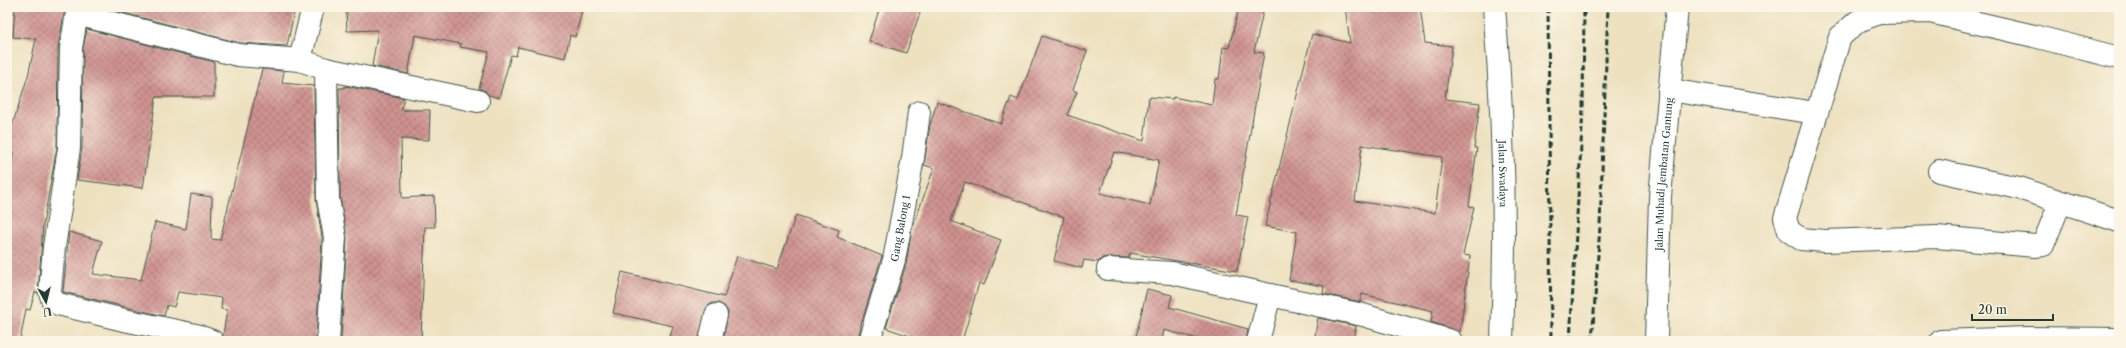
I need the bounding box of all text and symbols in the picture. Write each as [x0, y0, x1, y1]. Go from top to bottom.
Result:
street label: Jalan Muhadi Jembatan Gantung [1652, 96, 1676, 253]
street label: Jalan Swadaya [1495, 138, 1510, 208]
street label: Gang Balong 1 [888, 193, 913, 263]
north arrow [26, 282, 66, 322]
scale bar [1972, 296, 2053, 322]
text: 20 m [1978, 302, 2007, 317]
text: U [42, 304, 53, 319]

